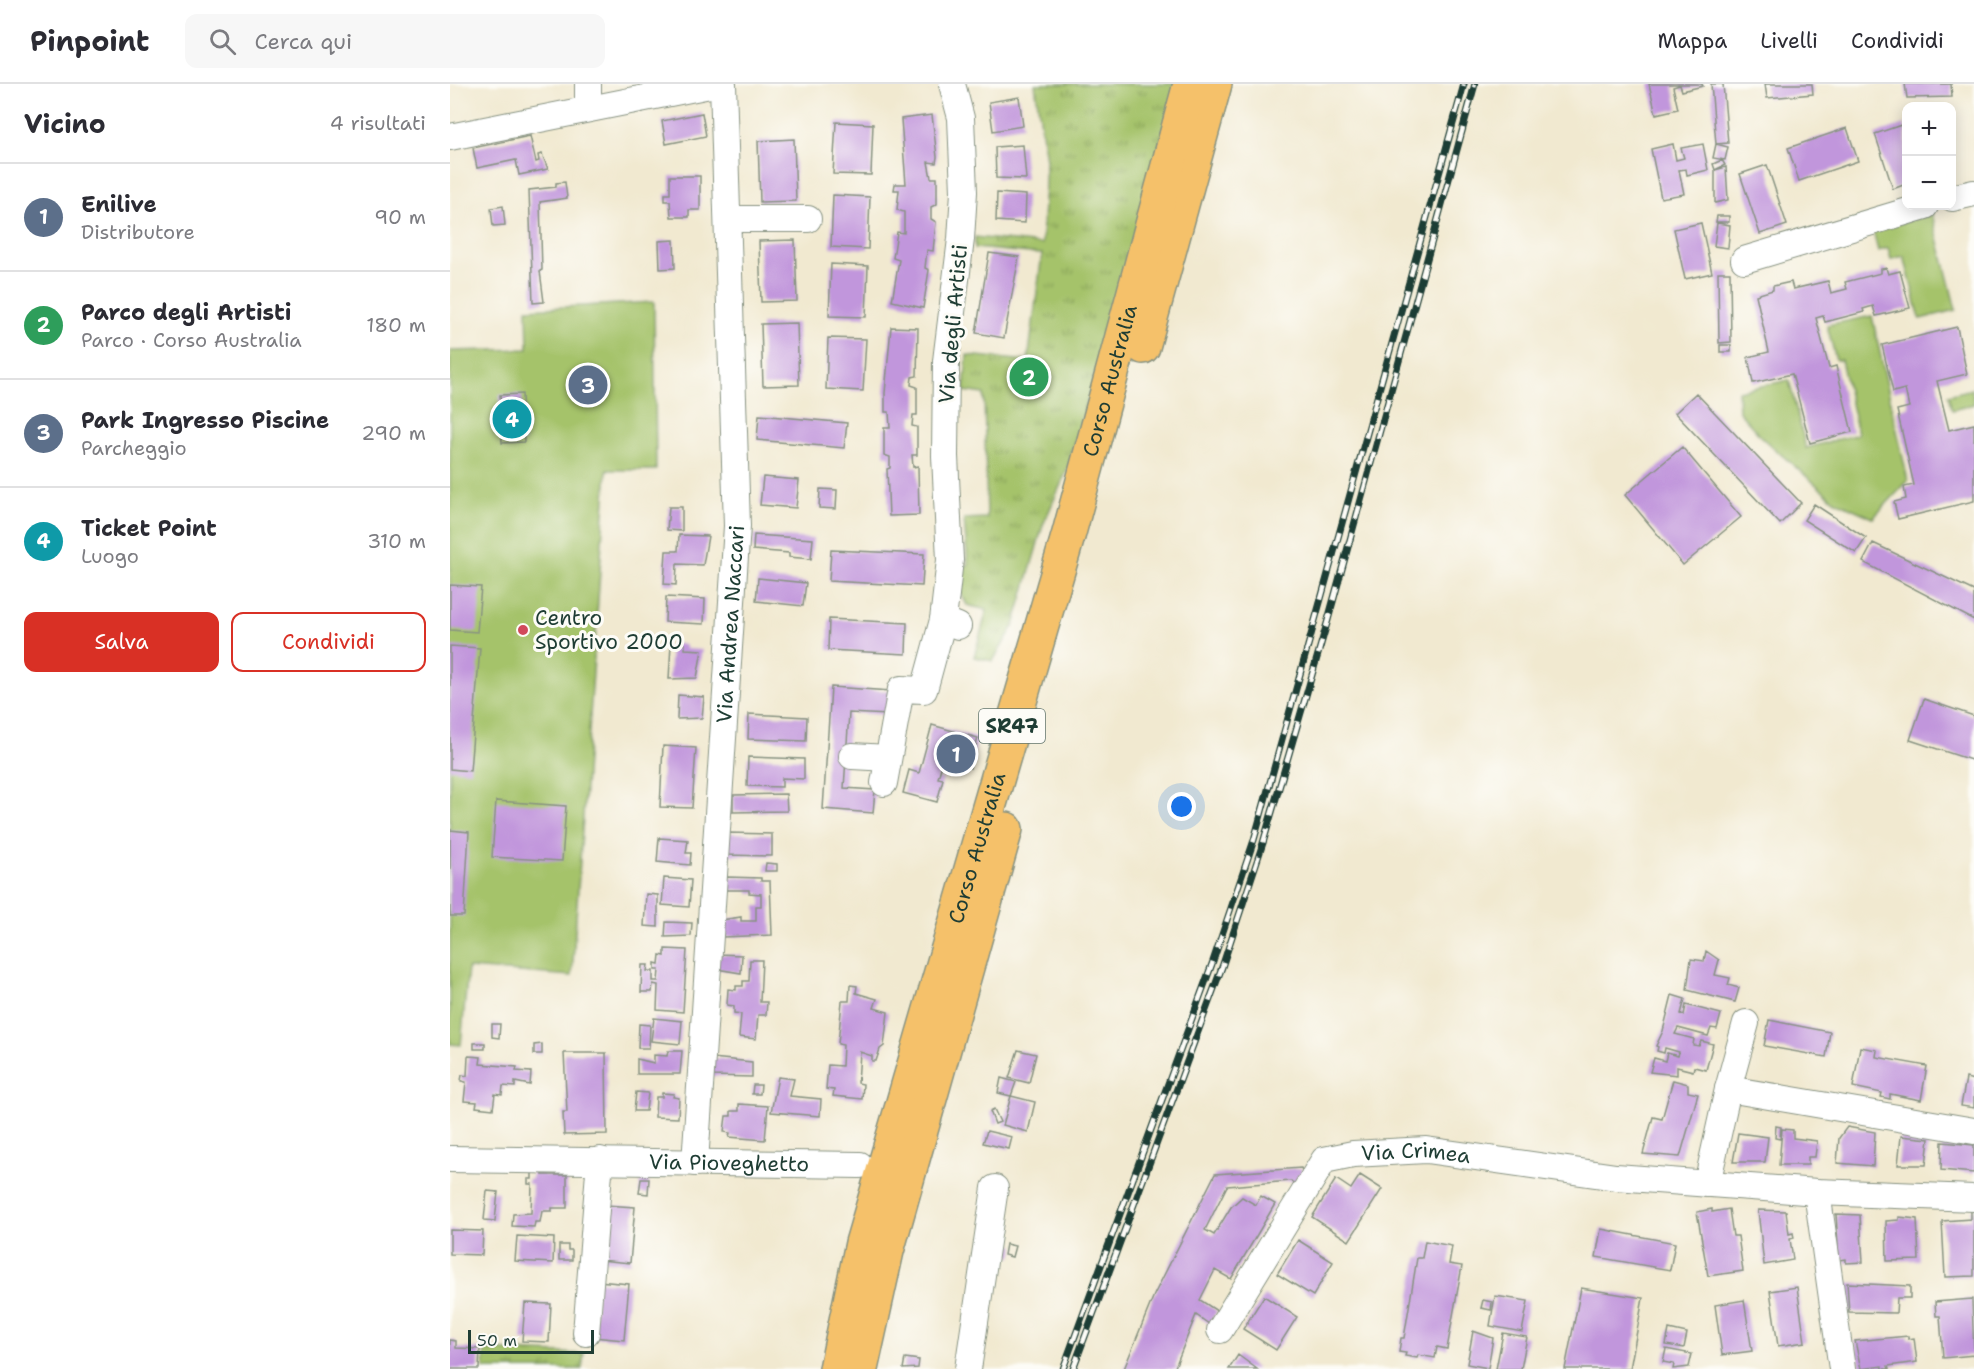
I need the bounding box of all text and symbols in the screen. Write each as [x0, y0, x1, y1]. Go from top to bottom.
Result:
search box [185, 14, 605, 68]
text: Pinpoint [30, 22, 149, 60]
icon: search [206, 25, 239, 58]
text: Cerca qui [254, 27, 352, 56]
text: Mappa [1657, 27, 1727, 55]
text: Livelli [1760, 27, 1818, 55]
text: Condividi [1851, 27, 1944, 55]
map controls [1902, 102, 1956, 210]
button: + [1902, 102, 1956, 156]
text: Vicino [24, 106, 106, 141]
text: 4 risultati [330, 110, 426, 136]
button: − [1902, 156, 1956, 210]
text: Enilive [81, 190, 157, 219]
text: 1 [39, 204, 48, 230]
text: 90 m [374, 204, 426, 230]
text: Distributore [81, 219, 195, 245]
street label: Via degli Artisti [932, 243, 974, 405]
text: Parco degli Artisti [81, 298, 291, 327]
street label: Corso Australia [1076, 302, 1144, 460]
text: 2 [37, 312, 51, 338]
text: 180 m [366, 312, 426, 338]
text: Parco · Corso Australia [81, 327, 302, 353]
pin: 2 [1010, 354, 1048, 400]
pin: 3 [568, 362, 608, 408]
pin: 4 [492, 396, 532, 442]
text: Park Ingresso Piscine [81, 406, 329, 435]
text: 3 [37, 420, 51, 446]
text: 290 m [361, 420, 426, 446]
text: Parcheggio [81, 435, 187, 461]
text: Ticket Point [81, 514, 217, 543]
street label: Via Andrea Naccari [710, 524, 751, 724]
text: 4 [37, 528, 51, 554]
text: 310 m [367, 528, 426, 554]
text: Luogo [81, 543, 139, 569]
place label: Centro Sportivo 2000 [535, 604, 683, 656]
button: Salva [24, 612, 219, 672]
button: Condividi [231, 612, 426, 672]
marker: Centro Sportivo 2000 [516, 623, 530, 637]
road number: SR47 [979, 709, 1045, 743]
pin: 1 [936, 732, 976, 776]
street label: Corso Australia [942, 769, 1012, 927]
your location [1167, 792, 1196, 821]
street label: Via Crimea [1360, 1136, 1472, 1170]
street label: Via Pioveghetto [649, 1148, 809, 1178]
scale bar [468, 1327, 594, 1354]
text: 50 m [477, 1330, 517, 1351]

